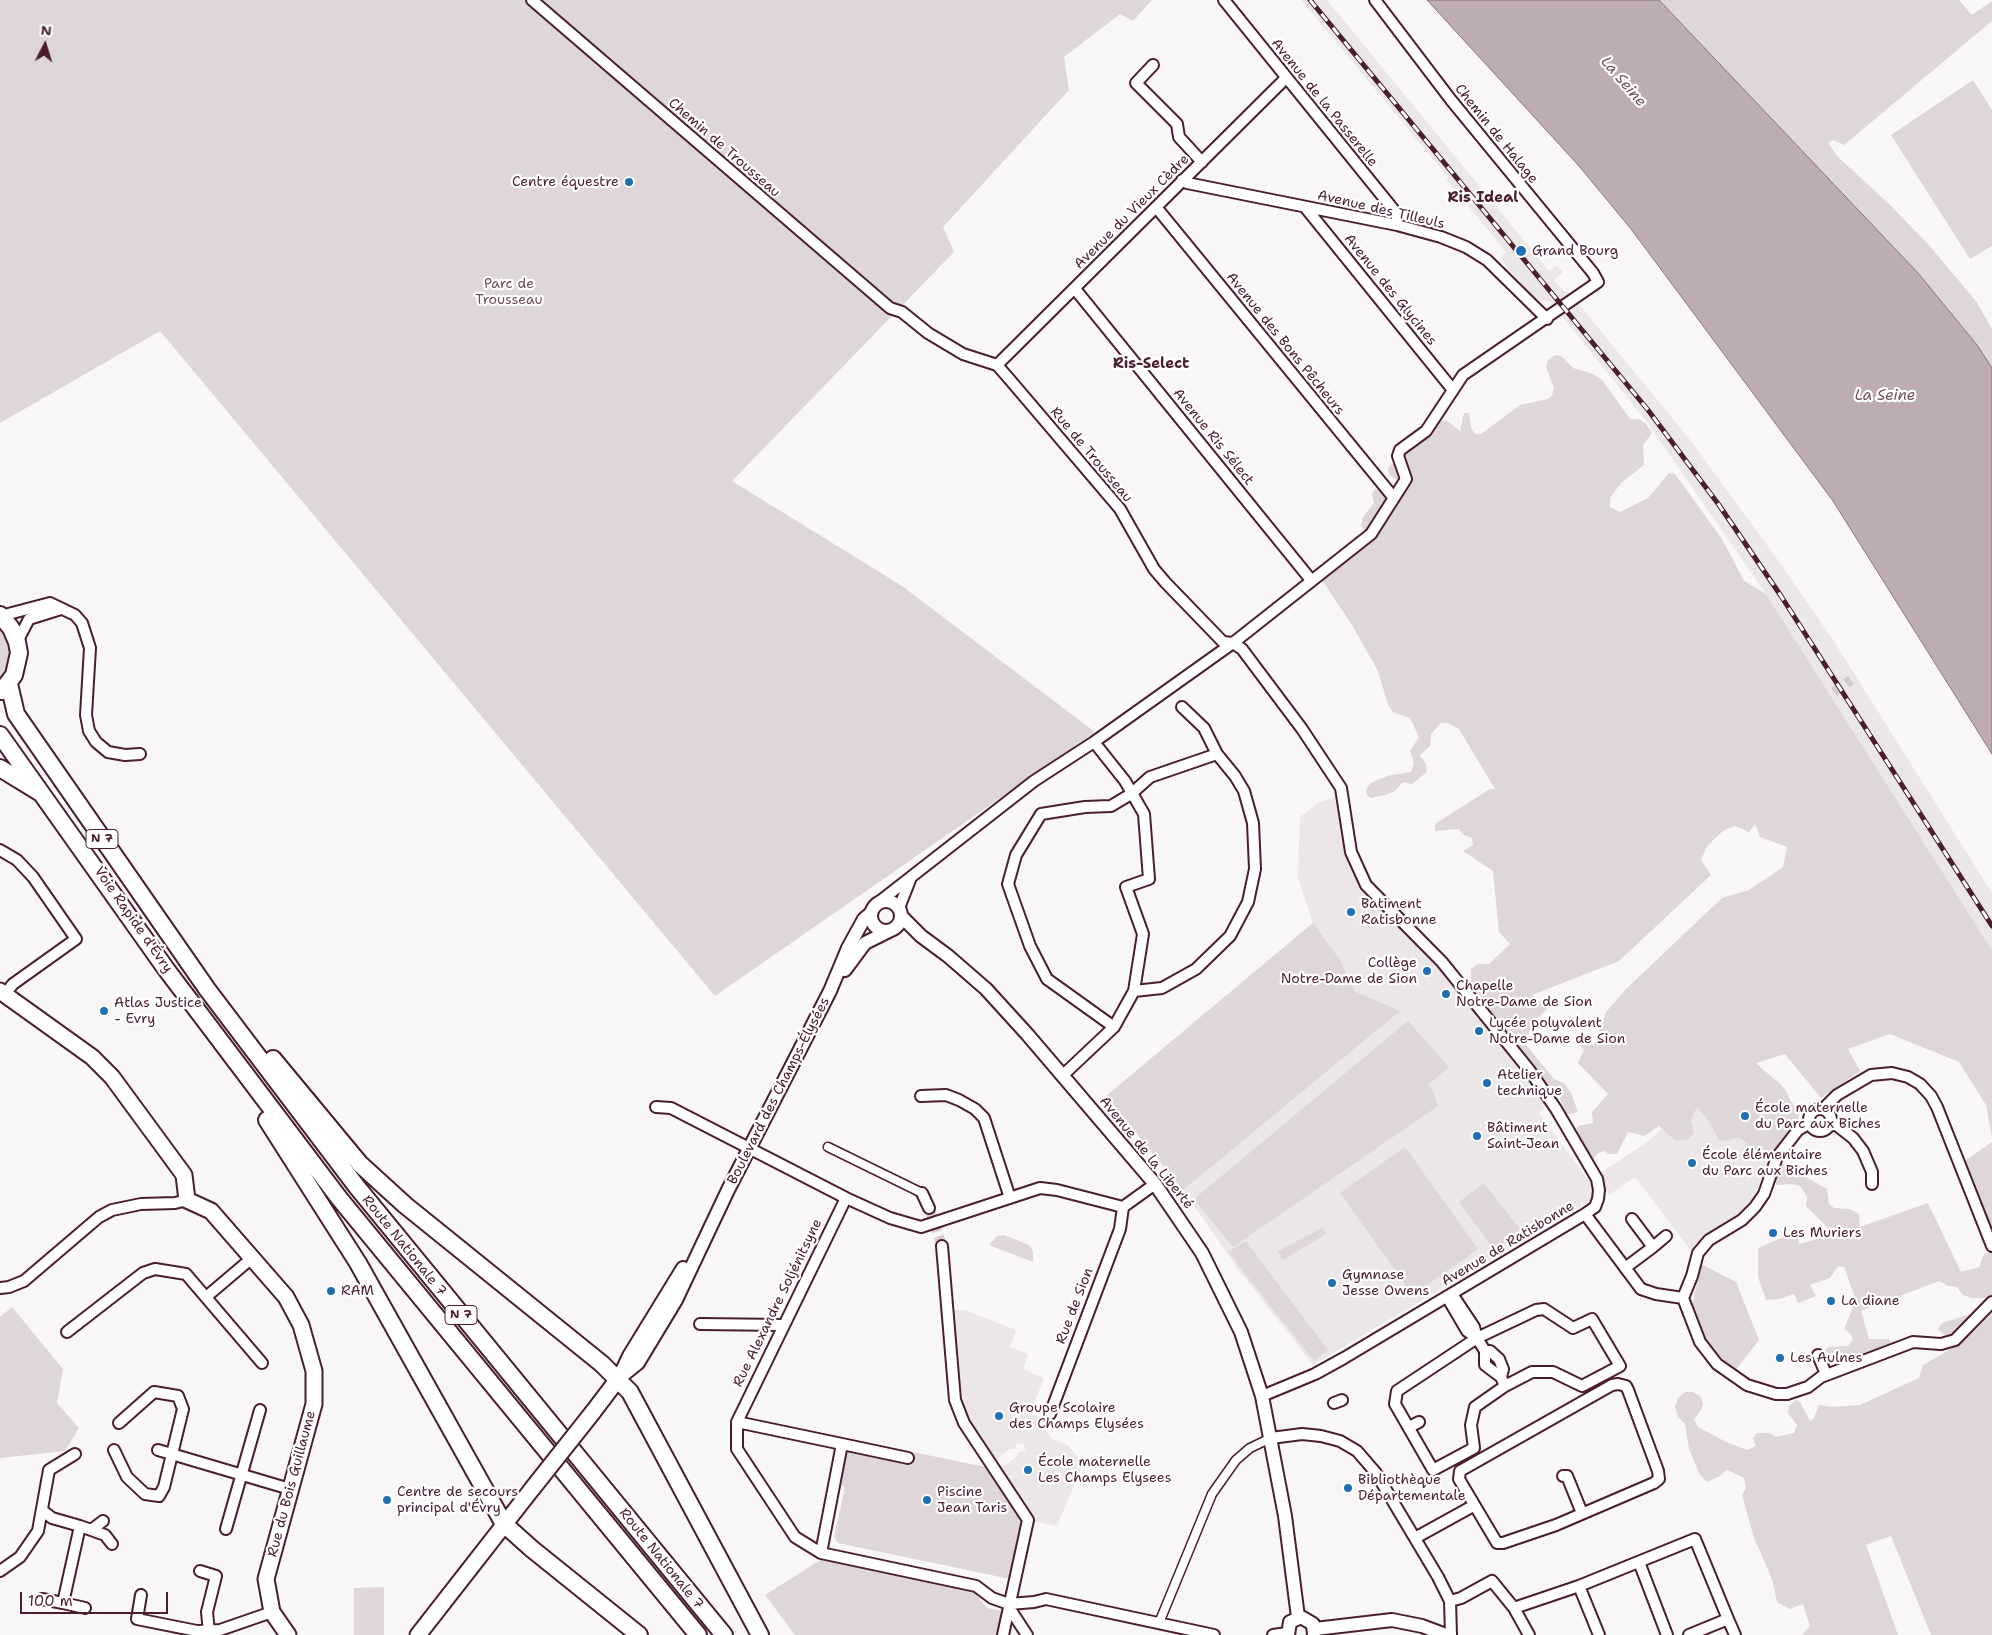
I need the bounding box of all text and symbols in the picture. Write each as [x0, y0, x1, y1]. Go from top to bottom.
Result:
north arrow [20, 20, 70, 70]
text: N [40, 21, 53, 40]
street label: Avenue de la Passerelle [1267, 35, 1381, 171]
water label: La Seine [1596, 53, 1650, 111]
street label: Chemin de Halage [1451, 81, 1541, 187]
street label: Chemin de Trousseau [665, 95, 783, 201]
street label: Avenue du Vieux Cèdre [1071, 151, 1193, 273]
place label: Centre équestre [512, 174, 619, 190]
marker: Centre équestre [623, 176, 635, 188]
street label: Avenue des Tilleuls [1316, 187, 1446, 233]
district label: Ris Ideal [1447, 189, 1519, 207]
street label: Avenue des Glycines [1340, 231, 1440, 349]
place label: Grand Bourg [1532, 243, 1618, 259]
marker: Grand Bourg [1514, 244, 1528, 258]
street label: Avenue des Bons Pêcheurs [1222, 269, 1348, 419]
park label: Parc de Trousseau [475, 276, 543, 308]
district label: Ris-Select [1113, 355, 1189, 373]
street label: Avenue Ris Sélect [1169, 385, 1257, 489]
water label: La Seine [1855, 387, 1915, 405]
street label: Rue de Trousseau [1046, 404, 1136, 506]
road number: N 7 [86, 830, 118, 849]
street label: Voie Rapide d'Évry [90, 864, 176, 976]
place label: Batiment Ratisbonne [1361, 896, 1437, 929]
marker: Batiment Ratisbonne [1345, 906, 1357, 918]
place label: Collège Notre-Dame de Sion [1281, 955, 1417, 988]
marker: Collège Notre-Dame de Sion [1421, 965, 1433, 977]
place label: Chapelle Notre-Dame de Sion [1456, 978, 1592, 1010]
marker: Chapelle Notre-Dame de Sion [1440, 988, 1452, 1000]
place label: Atlas Justice - Evry [114, 995, 202, 1028]
street label: Boulevard des Champs-Élysées [724, 995, 834, 1187]
marker: Atlas Justice - Evry [98, 1005, 110, 1017]
place label: Lycée polyvalent Notre-Dame de Sion [1489, 1015, 1625, 1048]
marker: Lycée polyvalent Notre-Dame de Sion [1473, 1025, 1485, 1037]
place label: Atelier technique [1497, 1067, 1562, 1100]
marker: Atelier technique [1481, 1077, 1493, 1089]
street label: Avenue de la Liberté [1095, 1093, 1197, 1213]
place label: École maternelle du Parc aux Biches [1755, 1100, 1881, 1132]
marker: École maternelle du Parc aux Biches [1739, 1110, 1751, 1122]
place label: Bâtiment Saint-Jean [1487, 1120, 1559, 1152]
marker: Bâtiment Saint-Jean [1471, 1130, 1483, 1142]
place label: École élémentaire du Parc aux Biches [1702, 1147, 1828, 1180]
marker: École élémentaire du Parc aux Biches [1686, 1157, 1698, 1169]
street label: Route Nationale 7 [358, 1192, 450, 1300]
street label: Avenue de Ratisbonne [1439, 1198, 1577, 1290]
street label: Rue Alexandre Soljénitsyne [730, 1216, 826, 1390]
place label: Les Muriers [1783, 1225, 1862, 1241]
marker: Les Muriers [1767, 1227, 1779, 1239]
street label: Rue de Sion [1053, 1266, 1097, 1346]
place label: Gymnase Jesse Owens [1342, 1267, 1429, 1300]
marker: Gymnase Jesse Owens [1326, 1277, 1338, 1289]
place label: RAM [341, 1283, 374, 1299]
marker: RAM [325, 1285, 337, 1297]
place label: La diane [1841, 1293, 1900, 1309]
marker: La diane [1825, 1295, 1837, 1307]
road number: N 7 [445, 1306, 477, 1324]
place label: Les Aulnes [1790, 1350, 1862, 1366]
marker: Les Aulnes [1774, 1352, 1786, 1364]
place label: Groupe Scolaire des Champs Elysées [1009, 1400, 1144, 1432]
street label: Rue du Bois Guillaume [264, 1409, 320, 1559]
marker: Groupe Scolaire des Champs Elysées [993, 1410, 1005, 1422]
place label: École maternelle Les Champs Elysees [1038, 1454, 1171, 1486]
marker: École maternelle Les Champs Elysees [1022, 1464, 1034, 1476]
place label: Bibliothèque Départementale [1358, 1472, 1466, 1504]
marker: Bibliothèque Départementale [1342, 1482, 1354, 1494]
place label: Centre de secours principal d'Évry [397, 1484, 518, 1516]
place label: Piscine Jean Taris [937, 1484, 1007, 1516]
marker: Centre de secours principal d'Évry [381, 1494, 393, 1506]
marker: Piscine Jean Taris [921, 1494, 933, 1506]
street label: Route Nationale 7 [615, 1505, 707, 1613]
scale bar [22, 1582, 170, 1614]
text: 100 m [28, 1591, 73, 1611]

